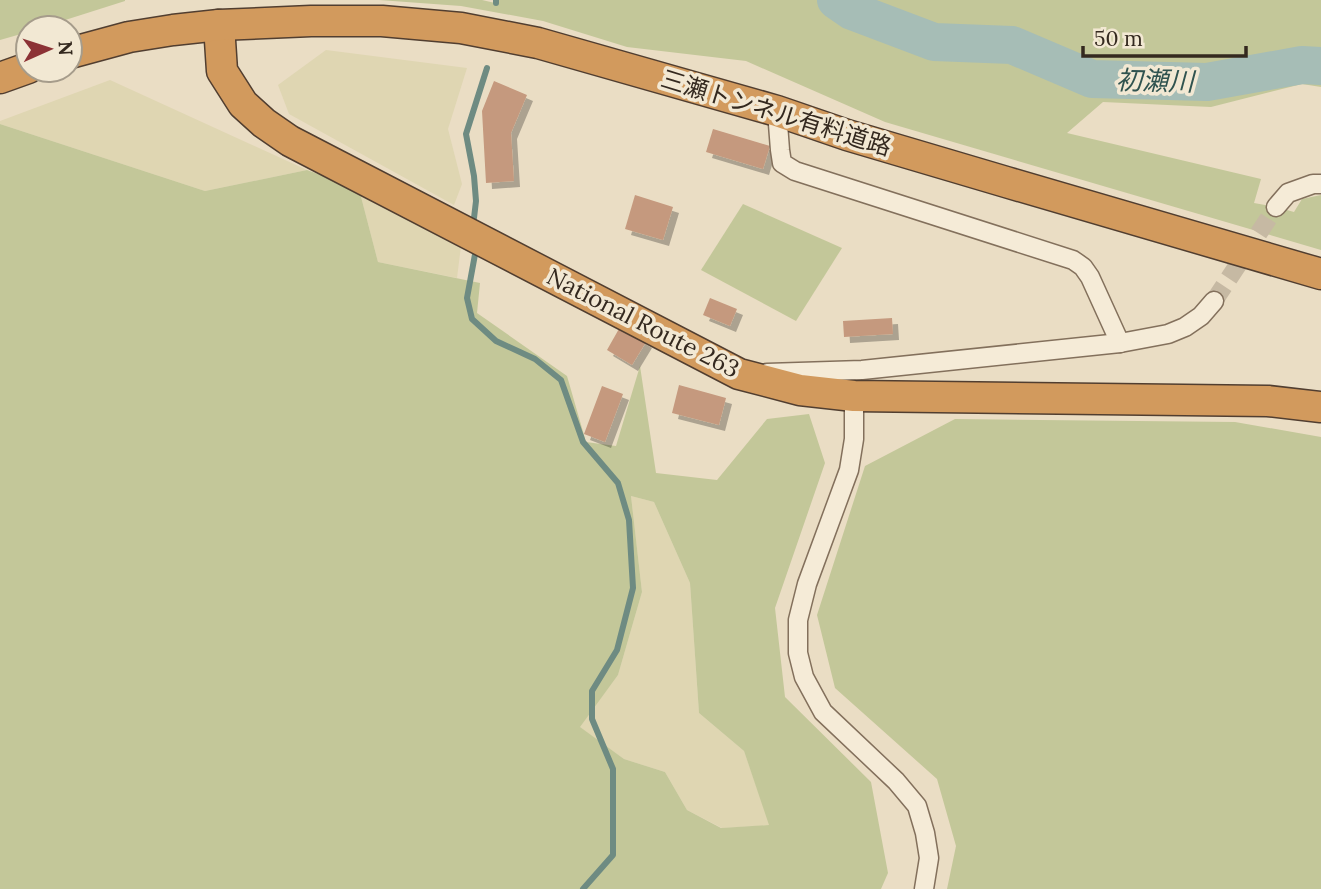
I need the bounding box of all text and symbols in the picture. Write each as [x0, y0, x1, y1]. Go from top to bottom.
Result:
north arrow [14, 14, 84, 84]
scale bar [1083, 14, 1246, 58]
text: 50 m [1094, 25, 1143, 52]
text: N [54, 40, 78, 56]
street label: 三瀬トンネル有料道路 [657, 63, 895, 162]
water label: 初瀬川 [1116, 63, 1197, 98]
street label: National Route 263 [542, 261, 745, 385]

